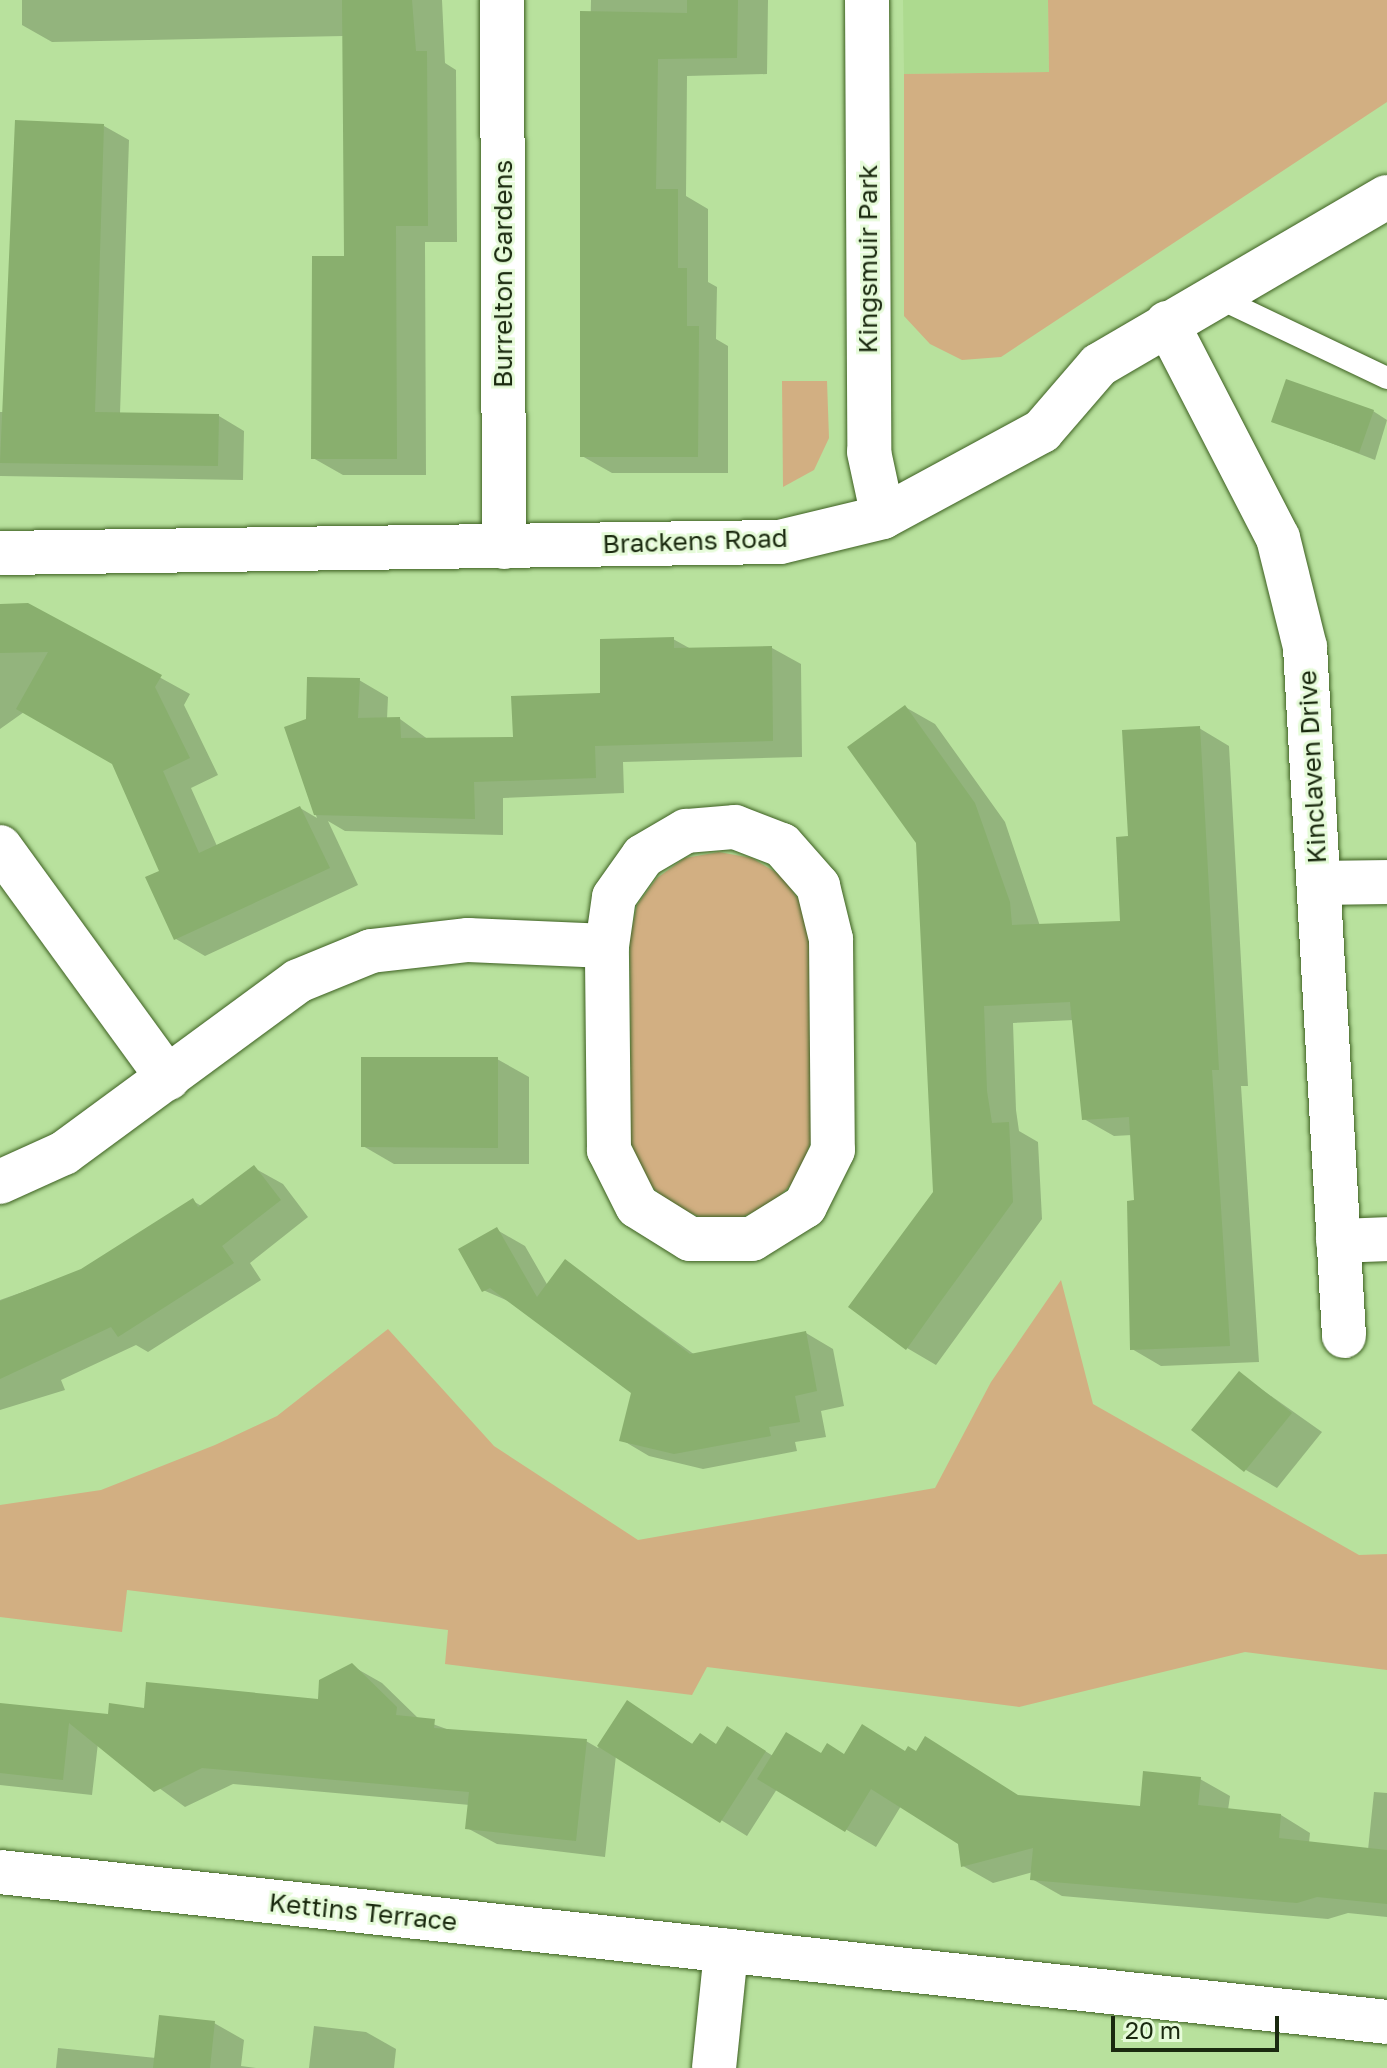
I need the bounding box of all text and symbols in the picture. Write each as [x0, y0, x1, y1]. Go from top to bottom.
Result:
street label: Burrelton Gardens [487, 160, 519, 388]
street label: Kingsmuir Park [852, 164, 884, 354]
street label: Brackens Road [602, 522, 788, 560]
street label: Kinclaven Drive [1291, 670, 1333, 864]
street label: Kettins Terrace [267, 1887, 459, 1937]
scale bar [1115, 2000, 1283, 2050]
text: 20 m [1125, 2015, 1181, 2044]

